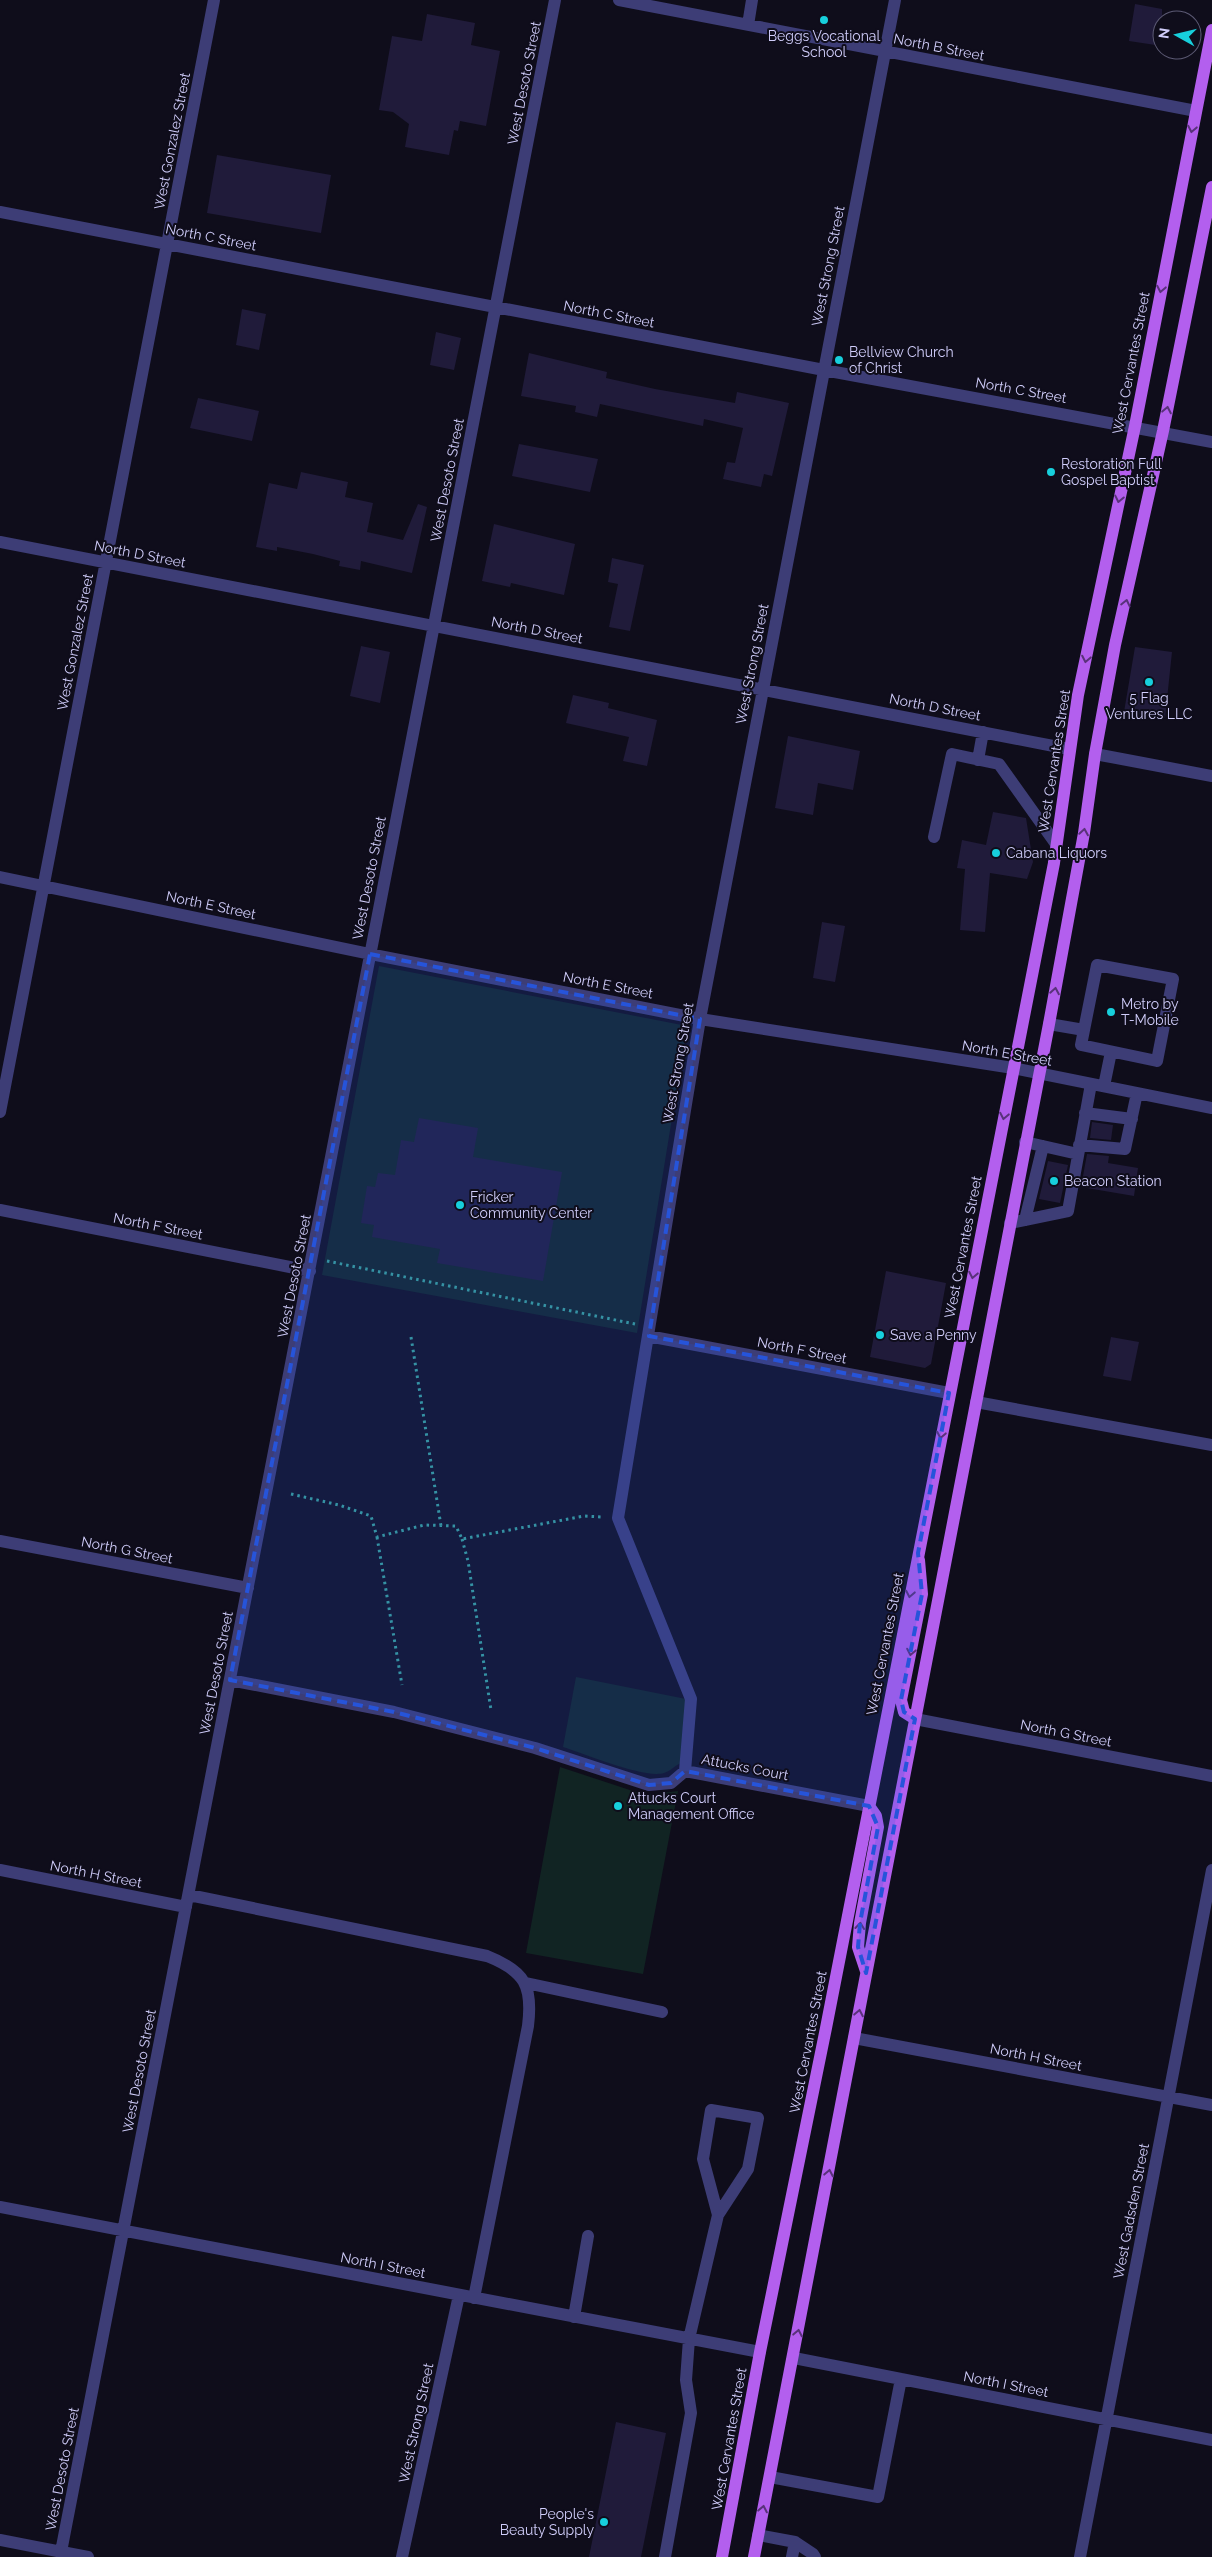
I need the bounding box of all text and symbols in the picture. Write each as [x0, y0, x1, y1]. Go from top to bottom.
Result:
north arrow [1152, 10, 1202, 60]
marker: Beggs Vocational School [818, 14, 830, 26]
street label: West Desoto Street [504, 20, 544, 146]
text: N [1155, 27, 1173, 40]
place label: Beggs Vocational School [768, 28, 880, 60]
street label: North B Street [892, 30, 986, 64]
street label: West Gonzalez Street [151, 71, 193, 211]
one-way arrow [1187, 125, 1198, 134]
street label: West Strong Street [808, 204, 848, 328]
street label: North C Street [164, 220, 258, 254]
one-way arrow [1157, 284, 1167, 293]
street label: West Cervantes Street [1109, 290, 1153, 436]
street label: North C Street [562, 297, 656, 331]
place label: Bellview Church of Christ [849, 344, 954, 376]
marker: Bellview Church of Christ [833, 354, 845, 366]
street label: North C Street [974, 374, 1068, 406]
one-way arrow [1161, 405, 1172, 414]
street label: West Desoto Street [427, 417, 467, 543]
place label: Restoration Full Gospel Baptist [1061, 456, 1162, 488]
marker: Restoration Full Gospel Baptist [1045, 466, 1057, 478]
one-way arrow [1114, 495, 1125, 504]
street label: North D Street [93, 537, 187, 571]
street label: West Gonzalez Street [54, 572, 96, 712]
one-way arrow [1120, 599, 1131, 607]
street label: West Strong Street [732, 602, 772, 726]
street label: North D Street [490, 613, 584, 647]
one-way arrow [1081, 654, 1091, 663]
marker: 5 Flag Ventures LLC [1143, 676, 1155, 688]
street label: West Cervantes Street [1035, 688, 1073, 834]
street label: North D Street [888, 690, 982, 724]
place label: 5 Flag Ventures LLC [1106, 690, 1193, 722]
street label: West Desoto Street [349, 815, 389, 941]
one-way arrow [1078, 827, 1089, 835]
place label: Cabana Liquors [1006, 845, 1107, 861]
marker: Cabana Liquors [990, 847, 1002, 859]
street label: North E Street [165, 888, 258, 922]
street label: North E Street [562, 968, 655, 1002]
one-way arrow [1049, 987, 1059, 996]
place label: Metro by T-Mobile [1121, 996, 1179, 1028]
street label: West Strong Street [660, 1001, 697, 1125]
marker: Metro by T-Mobile [1105, 1006, 1117, 1018]
street label: North E Street [961, 1037, 1054, 1069]
one-way arrow [999, 1112, 1010, 1120]
place label: Beacon Station [1064, 1173, 1162, 1189]
street label: West Cervantes Street [941, 1174, 985, 1320]
marker: Beacon Station [1048, 1175, 1060, 1187]
place label: Fricker Community Center [470, 1189, 592, 1221]
marker: Fricker Community Center [454, 1199, 466, 1211]
street label: North F Street [112, 1209, 204, 1243]
street label: West Desoto Street [274, 1213, 314, 1339]
one-way arrow [968, 1271, 978, 1280]
place label: Save a Penny [890, 1327, 977, 1343]
marker: Save a Penny [874, 1329, 886, 1341]
street label: North F Street [756, 1333, 848, 1367]
one-way arrow [937, 1431, 947, 1439]
street label: North G Street [80, 1533, 174, 1567]
street label: West Cervantes Street [863, 1571, 907, 1717]
one-way arrow [905, 1590, 915, 1599]
street label: West Desoto Street [196, 1610, 236, 1736]
one-way arrow [906, 1648, 916, 1657]
street label: North G Street [1019, 1716, 1113, 1750]
street label: Attucks Court [700, 1751, 790, 1783]
place label: Attucks Court Management Office [628, 1790, 755, 1822]
marker: Attucks Court Management Office [612, 1800, 624, 1812]
street label: North H Street [49, 1857, 144, 1891]
one-way arrow [854, 1921, 865, 1929]
street label: West Cervantes Street [786, 1969, 830, 2115]
street label: West Desoto Street [119, 2008, 159, 2134]
one-way arrow [853, 2009, 863, 2018]
street label: North H Street [989, 2040, 1084, 2074]
street label: West Gadsden Street [1110, 2142, 1152, 2280]
one-way arrow [823, 2169, 833, 2177]
street label: North I Street [339, 2249, 427, 2281]
one-way arrow [793, 2328, 803, 2337]
street label: West Strong Street [395, 2361, 437, 2484]
street label: West Cervantes Street [709, 2366, 749, 2512]
street label: North I Street [962, 2368, 1050, 2400]
street label: West Desoto Street [42, 2406, 82, 2532]
one-way arrow [758, 2505, 768, 2514]
place label: People's Beauty Supply [500, 2506, 594, 2538]
marker: People's Beauty Supply [598, 2516, 610, 2528]

